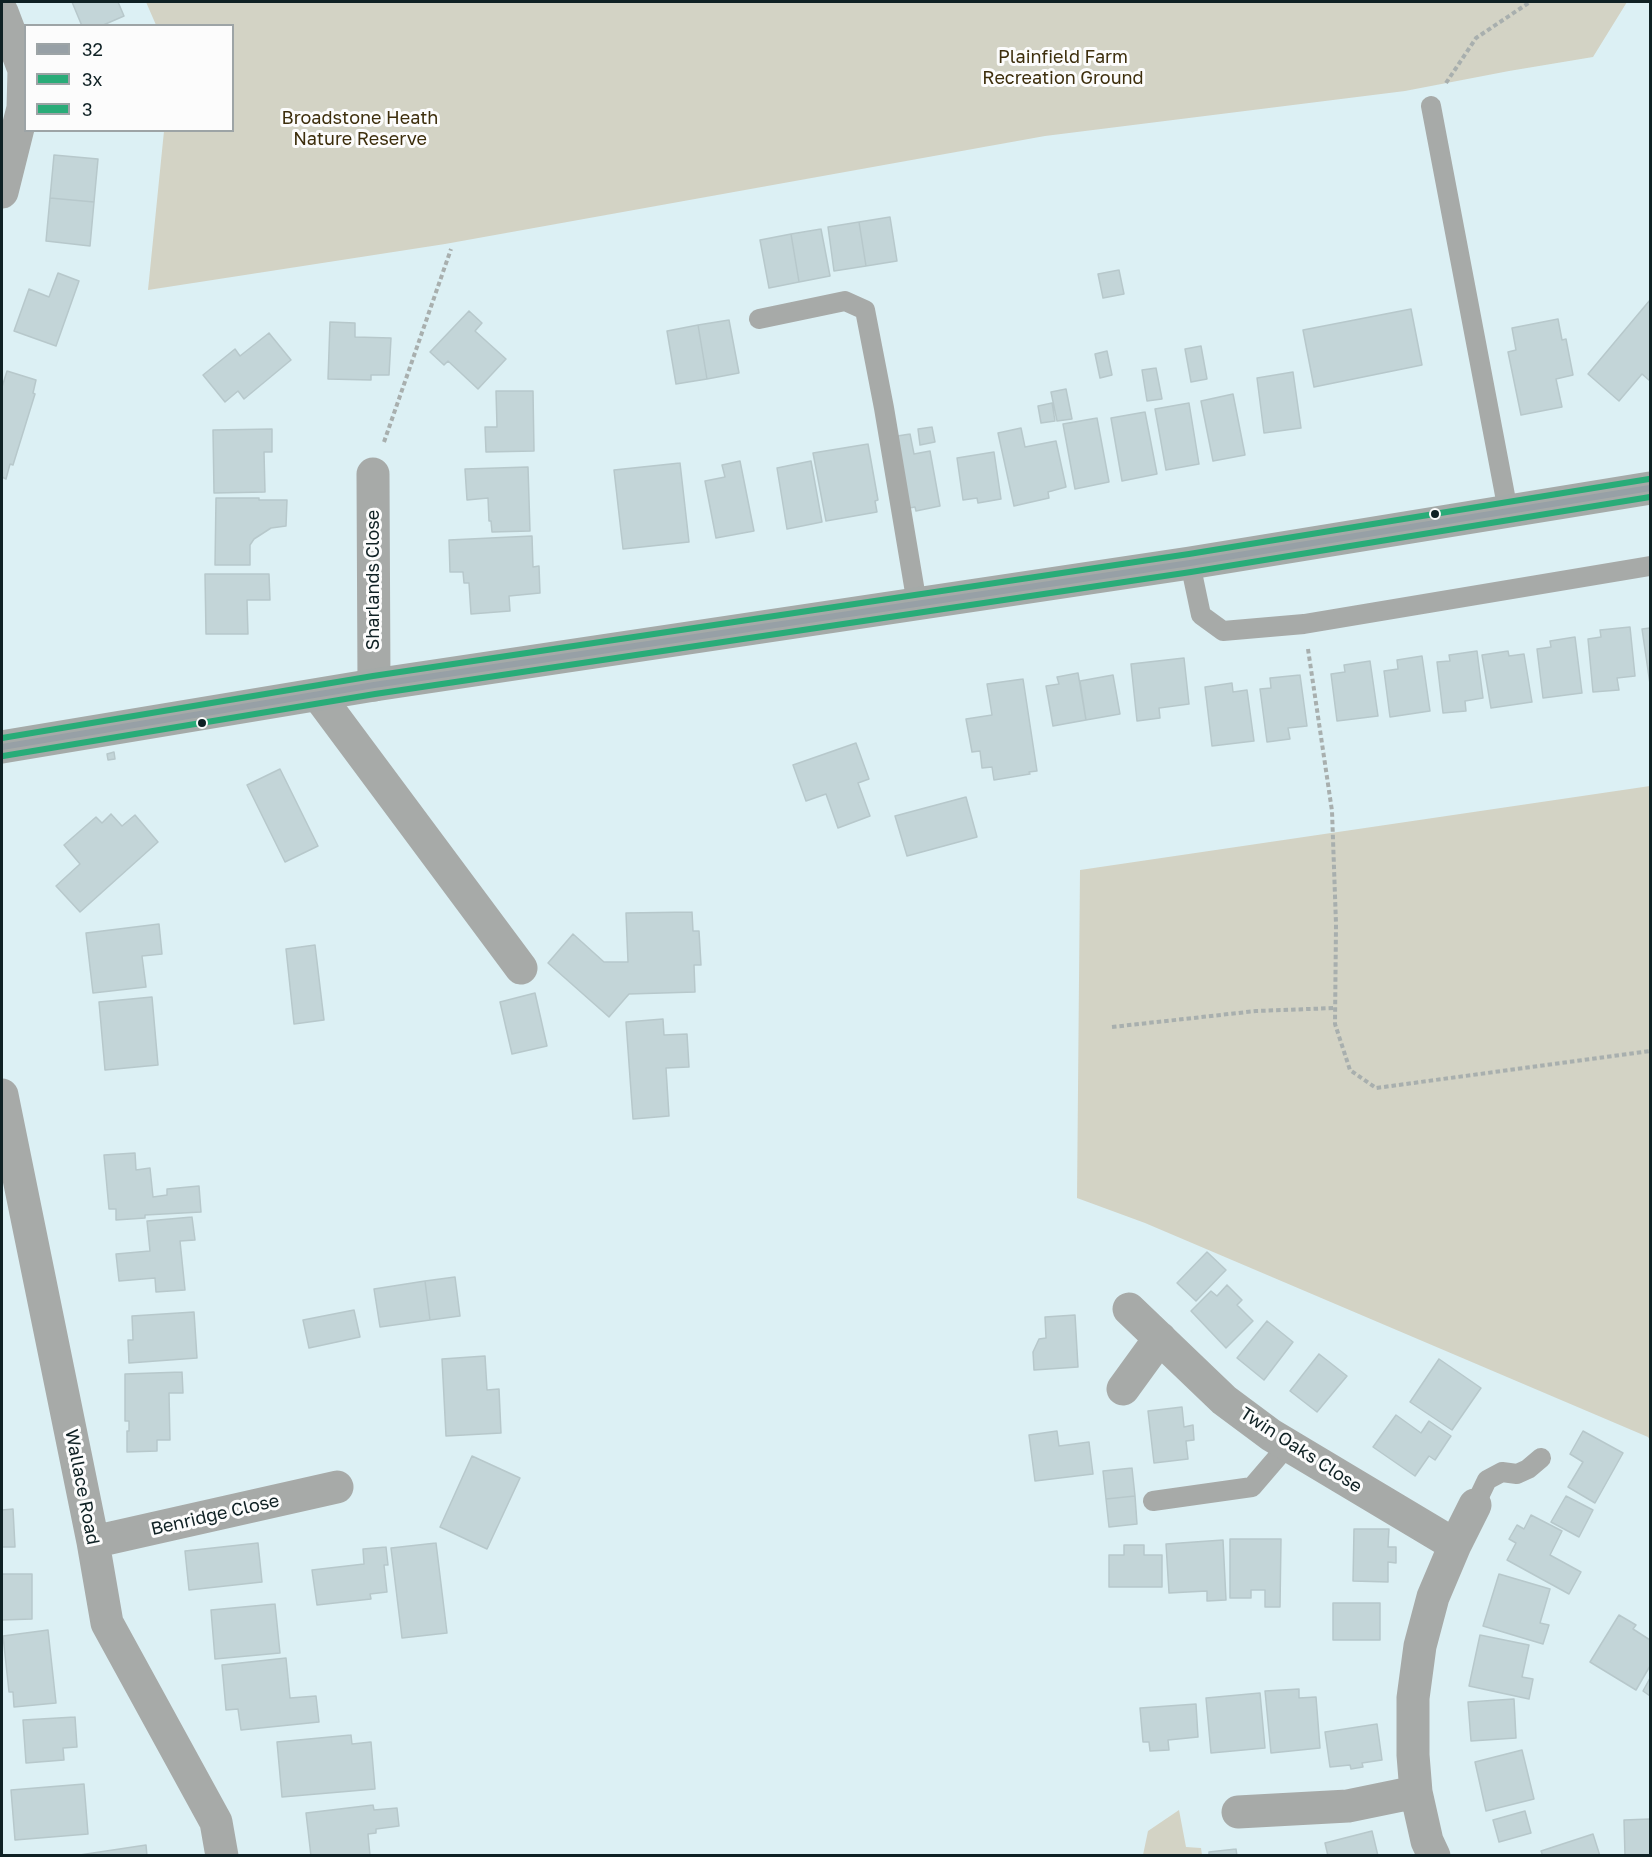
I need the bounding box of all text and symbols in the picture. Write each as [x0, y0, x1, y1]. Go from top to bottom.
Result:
legend [24, 24, 234, 132]
text: 32 [82, 38, 103, 60]
park label: Plainfield Farm Recreation Ground [982, 46, 1144, 88]
text: 3x [82, 68, 102, 90]
text: 3 [82, 98, 93, 120]
park label: Broadstone Heath Nature Reserve [282, 107, 438, 150]
unlabelled marker [1429, 508, 1441, 520]
street label: Sharlands Close [362, 510, 384, 650]
unlabelled marker [196, 717, 208, 729]
street label: Twin Oaks Close [1236, 1403, 1366, 1497]
street label: Wallace Road [60, 1427, 104, 1547]
street label: Benridge Close [149, 1490, 281, 1540]

